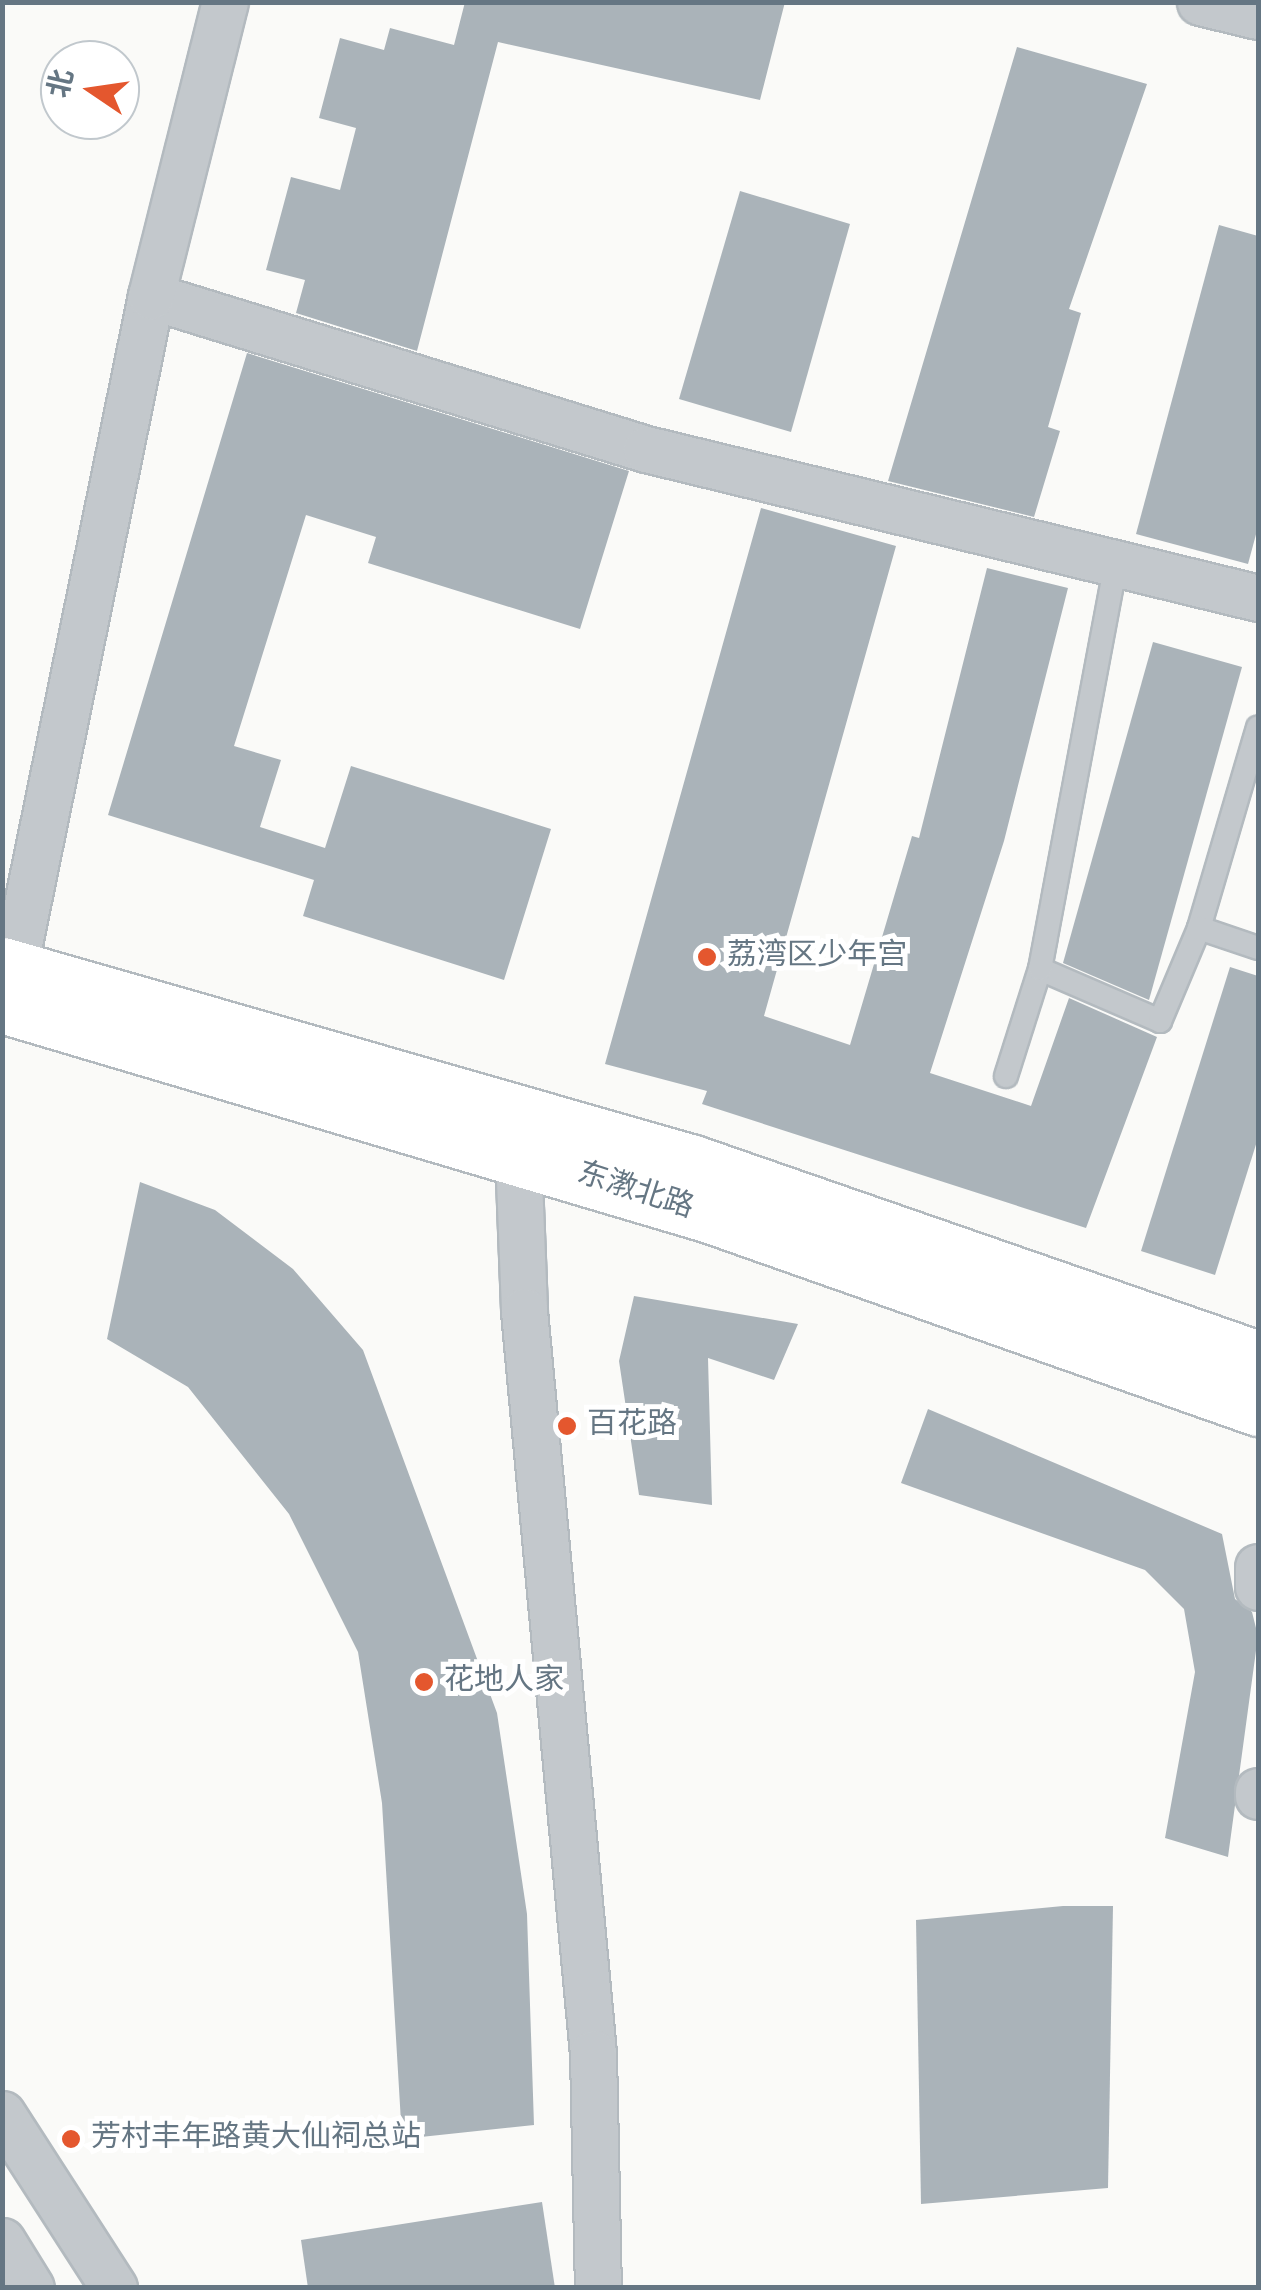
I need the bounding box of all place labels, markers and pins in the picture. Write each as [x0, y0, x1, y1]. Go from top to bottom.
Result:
place label: 荔湾区少年宫 [727, 939, 907, 975]
marker: 荔湾区少年宫 [696, 946, 718, 968]
place label: 百花路 [587, 1408, 677, 1444]
marker: 百花路 [556, 1415, 578, 1437]
place label: 花地人家 [444, 1664, 564, 1700]
marker: 花地人家 [413, 1671, 435, 1693]
place label: 芳村丰年路黄大仙祠总站 [91, 2121, 421, 2157]
marker: 芳村丰年路黄大仙祠总站 [60, 2128, 82, 2150]

